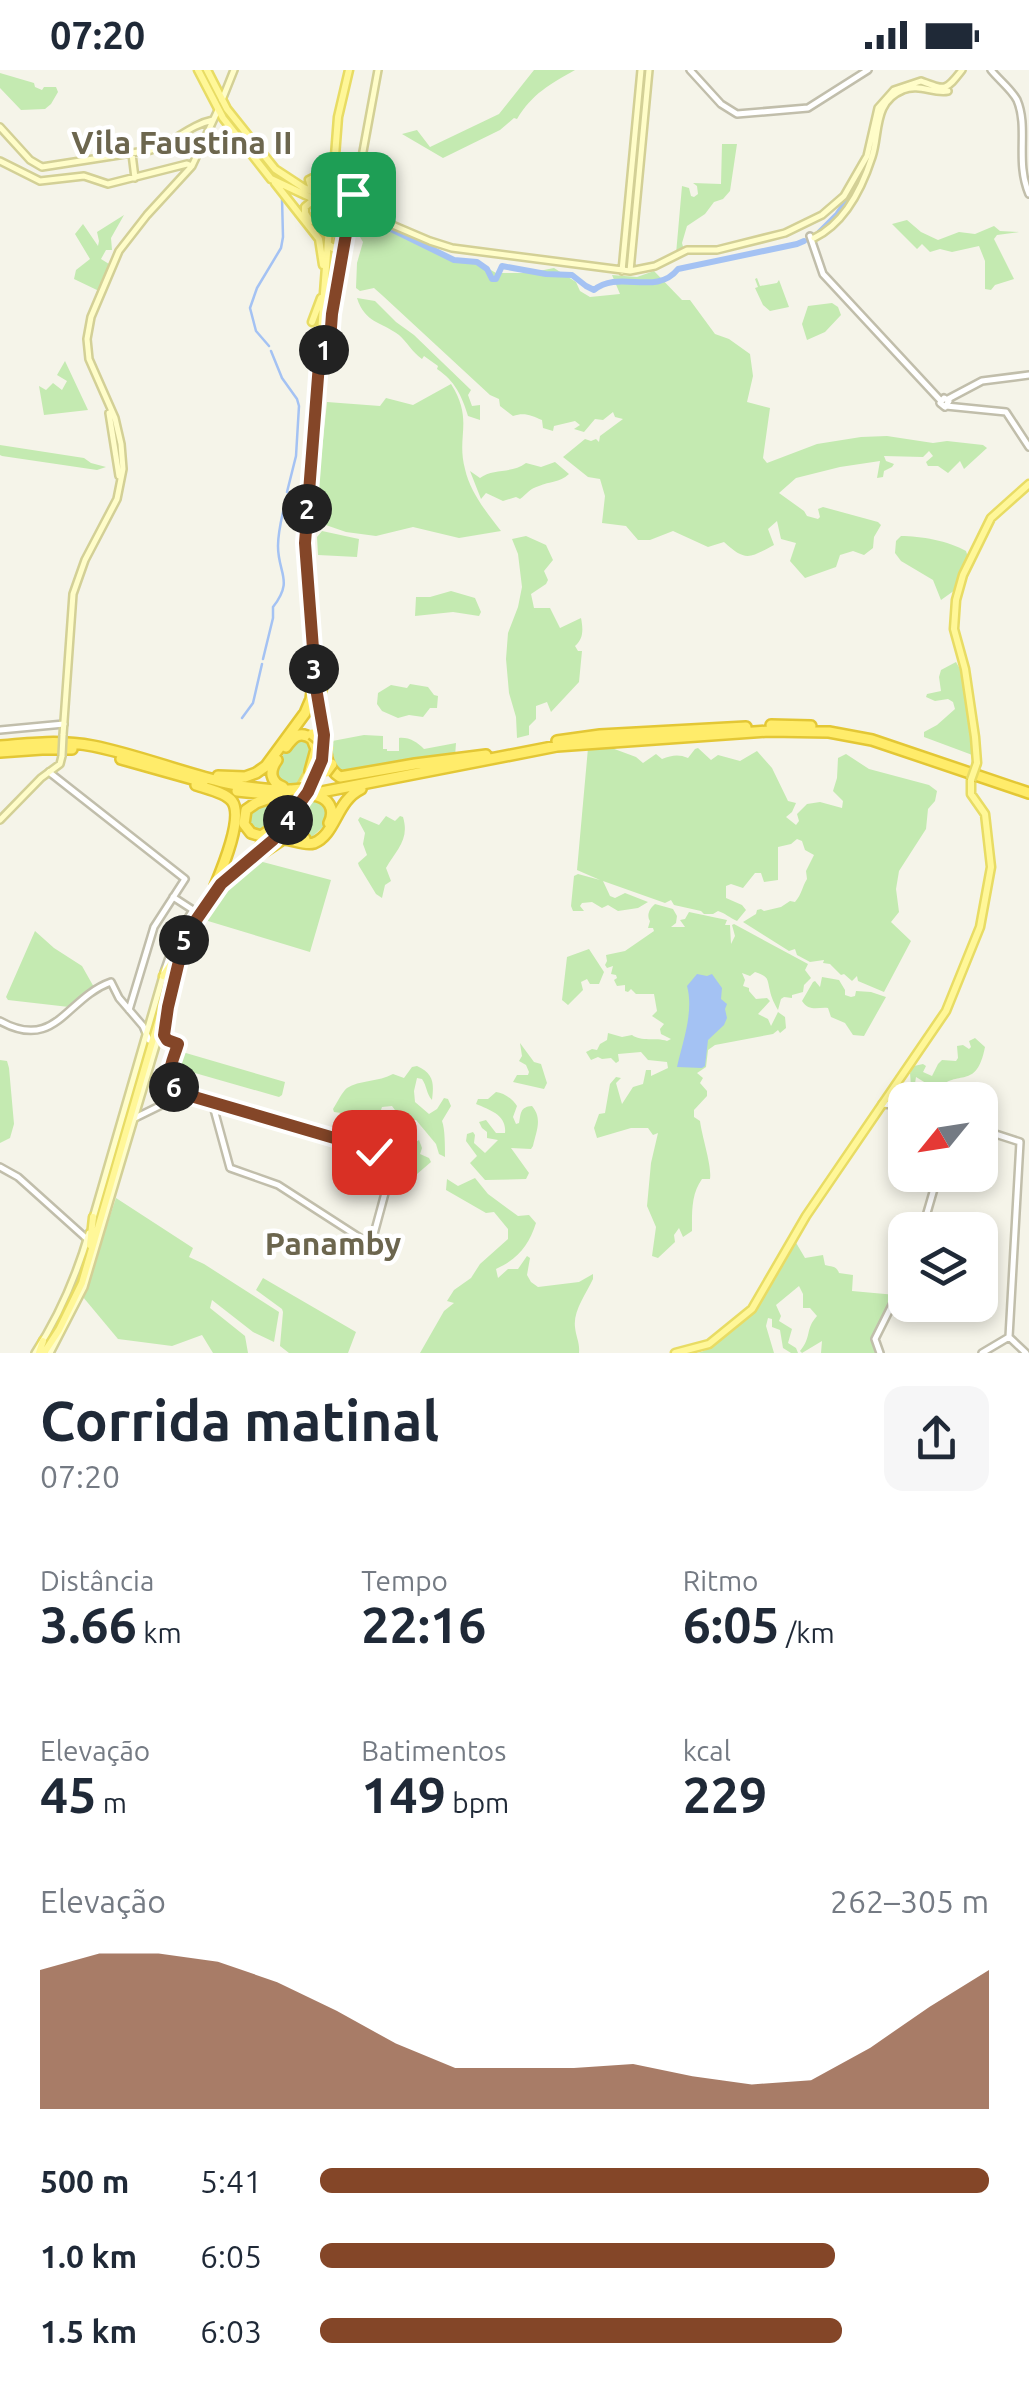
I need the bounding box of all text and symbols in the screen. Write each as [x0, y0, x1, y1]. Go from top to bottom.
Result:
text: 07:20 [50, 14, 145, 56]
district label: Vila Faustina II [71, 124, 293, 160]
pin [311, 152, 396, 237]
icon: arrive [326, 167, 381, 222]
pin: 1 [299, 325, 349, 375]
text: 1 [316, 334, 332, 365]
pin: 2 [282, 484, 332, 534]
text: 2 [299, 493, 315, 524]
pin: 3 [289, 644, 339, 694]
text: 3 [306, 653, 322, 684]
pin: 4 [263, 795, 313, 845]
text: 4 [280, 804, 296, 835]
pin: 5 [159, 915, 209, 965]
text: 5 [176, 924, 192, 955]
pin: 6 [149, 1062, 199, 1112]
text: 6 [166, 1071, 182, 1102]
north arrow [888, 1082, 998, 1192]
map controls [888, 1082, 998, 1322]
pin [332, 1110, 417, 1195]
icon: check [347, 1125, 402, 1180]
button: layers [888, 1212, 998, 1322]
district label: Panamby [265, 1225, 401, 1261]
button: share [884, 1386, 989, 1491]
text: Corrida matinal [40, 1390, 439, 1451]
text: 07:20 [40, 1458, 120, 1494]
text: Distância [40, 1565, 154, 1596]
text: Tempo [361, 1565, 448, 1596]
text: Ritmo [683, 1565, 758, 1596]
text: 3.66 [40, 1596, 137, 1652]
text: 22:16 [361, 1596, 486, 1652]
text: 6:05 [683, 1596, 780, 1652]
text: km [137, 1617, 182, 1648]
text: /km [780, 1617, 835, 1648]
text: Elevação [40, 1735, 150, 1766]
text: Batimentos [361, 1735, 506, 1766]
text: kcal [683, 1735, 731, 1766]
text: 45 [40, 1766, 96, 1822]
text: 149 [361, 1766, 446, 1822]
text: 229 [683, 1766, 767, 1822]
text: m [96, 1787, 127, 1818]
text: bpm [446, 1787, 509, 1818]
text: Elevação [40, 1883, 166, 1919]
text: 262–305 m [830, 1883, 989, 1919]
text: 500 m [40, 2163, 129, 2199]
text: 5:41 [200, 2163, 262, 2199]
text: 1.0 km [40, 2238, 137, 2274]
text: 6:05 [200, 2238, 262, 2274]
text: 1.5 km [40, 2313, 137, 2349]
text: 6:03 [200, 2313, 262, 2349]

